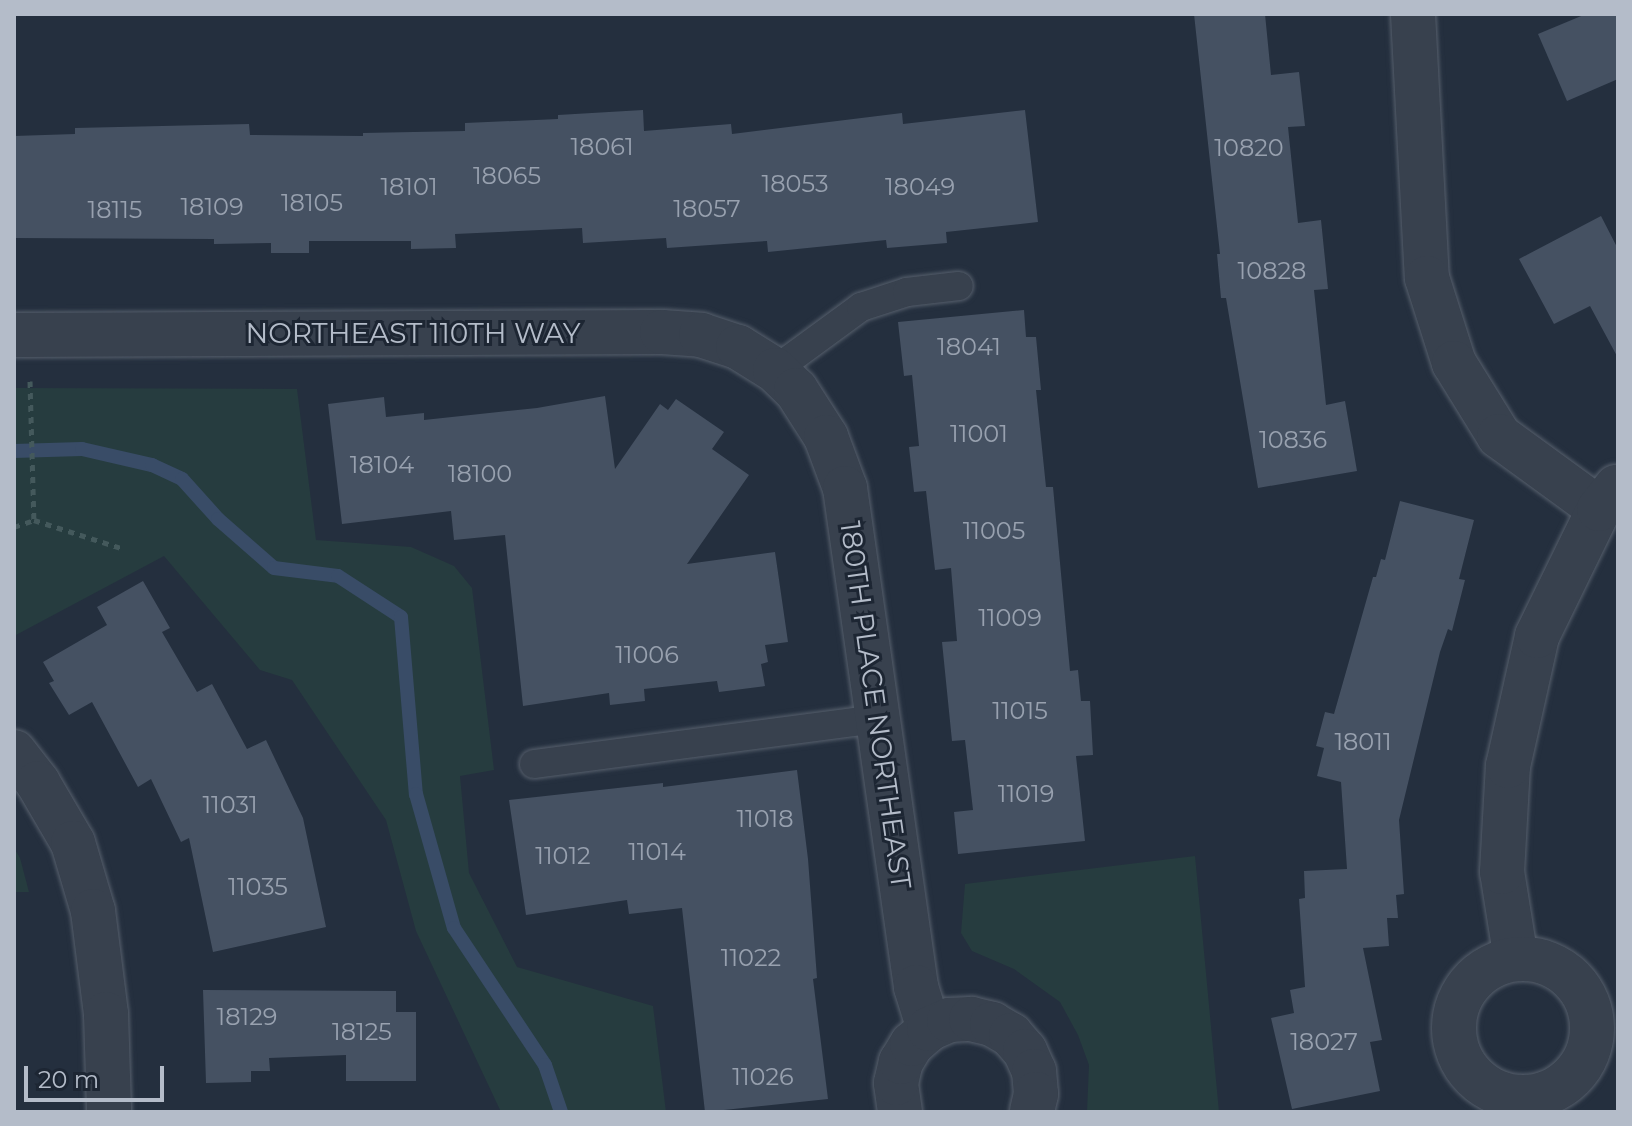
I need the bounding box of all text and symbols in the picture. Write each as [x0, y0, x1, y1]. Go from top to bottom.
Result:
house number: 18061 [570, 133, 634, 161]
house number: 10820 [1214, 134, 1284, 162]
house number: 18065 [473, 162, 541, 190]
house number: 18053 [762, 170, 828, 198]
house number: 18101 [380, 173, 438, 201]
house number: 18049 [885, 173, 955, 201]
house number: 18105 [281, 189, 343, 217]
house number: 18109 [180, 193, 244, 221]
house number: 18057 [673, 195, 741, 223]
house number: 18115 [88, 196, 142, 224]
house number: 10828 [1238, 257, 1306, 285]
street label: NORTHEAST 110TH WAY [245, 316, 581, 350]
house number: 18041 [937, 333, 1001, 361]
house number: 11001 [950, 420, 1008, 448]
house number: 10836 [1259, 426, 1327, 454]
house number: 18104 [350, 451, 414, 479]
house number: 18100 [448, 460, 512, 488]
house number: 11005 [963, 517, 1025, 545]
street label: 180TH PLACE NORTHEAST [834, 519, 918, 891]
house number: 11009 [978, 604, 1042, 632]
house number: 11006 [615, 641, 679, 669]
house number: 11015 [992, 697, 1048, 725]
house number: 18011 [1334, 728, 1392, 756]
house number: 11019 [998, 780, 1054, 808]
house number: 11031 [202, 791, 258, 819]
house number: 11018 [736, 805, 794, 833]
house number: 11014 [628, 838, 686, 866]
house number: 11012 [535, 842, 591, 870]
house number: 11035 [228, 873, 288, 901]
house number: 11022 [721, 944, 781, 972]
house number: 18129 [217, 1003, 277, 1031]
house number: 18125 [332, 1018, 392, 1046]
house number: 18027 [1290, 1028, 1358, 1056]
scale bar [28, 1050, 168, 1100]
house number: 11026 [732, 1063, 794, 1091]
text: 20 m [38, 1065, 99, 1094]

